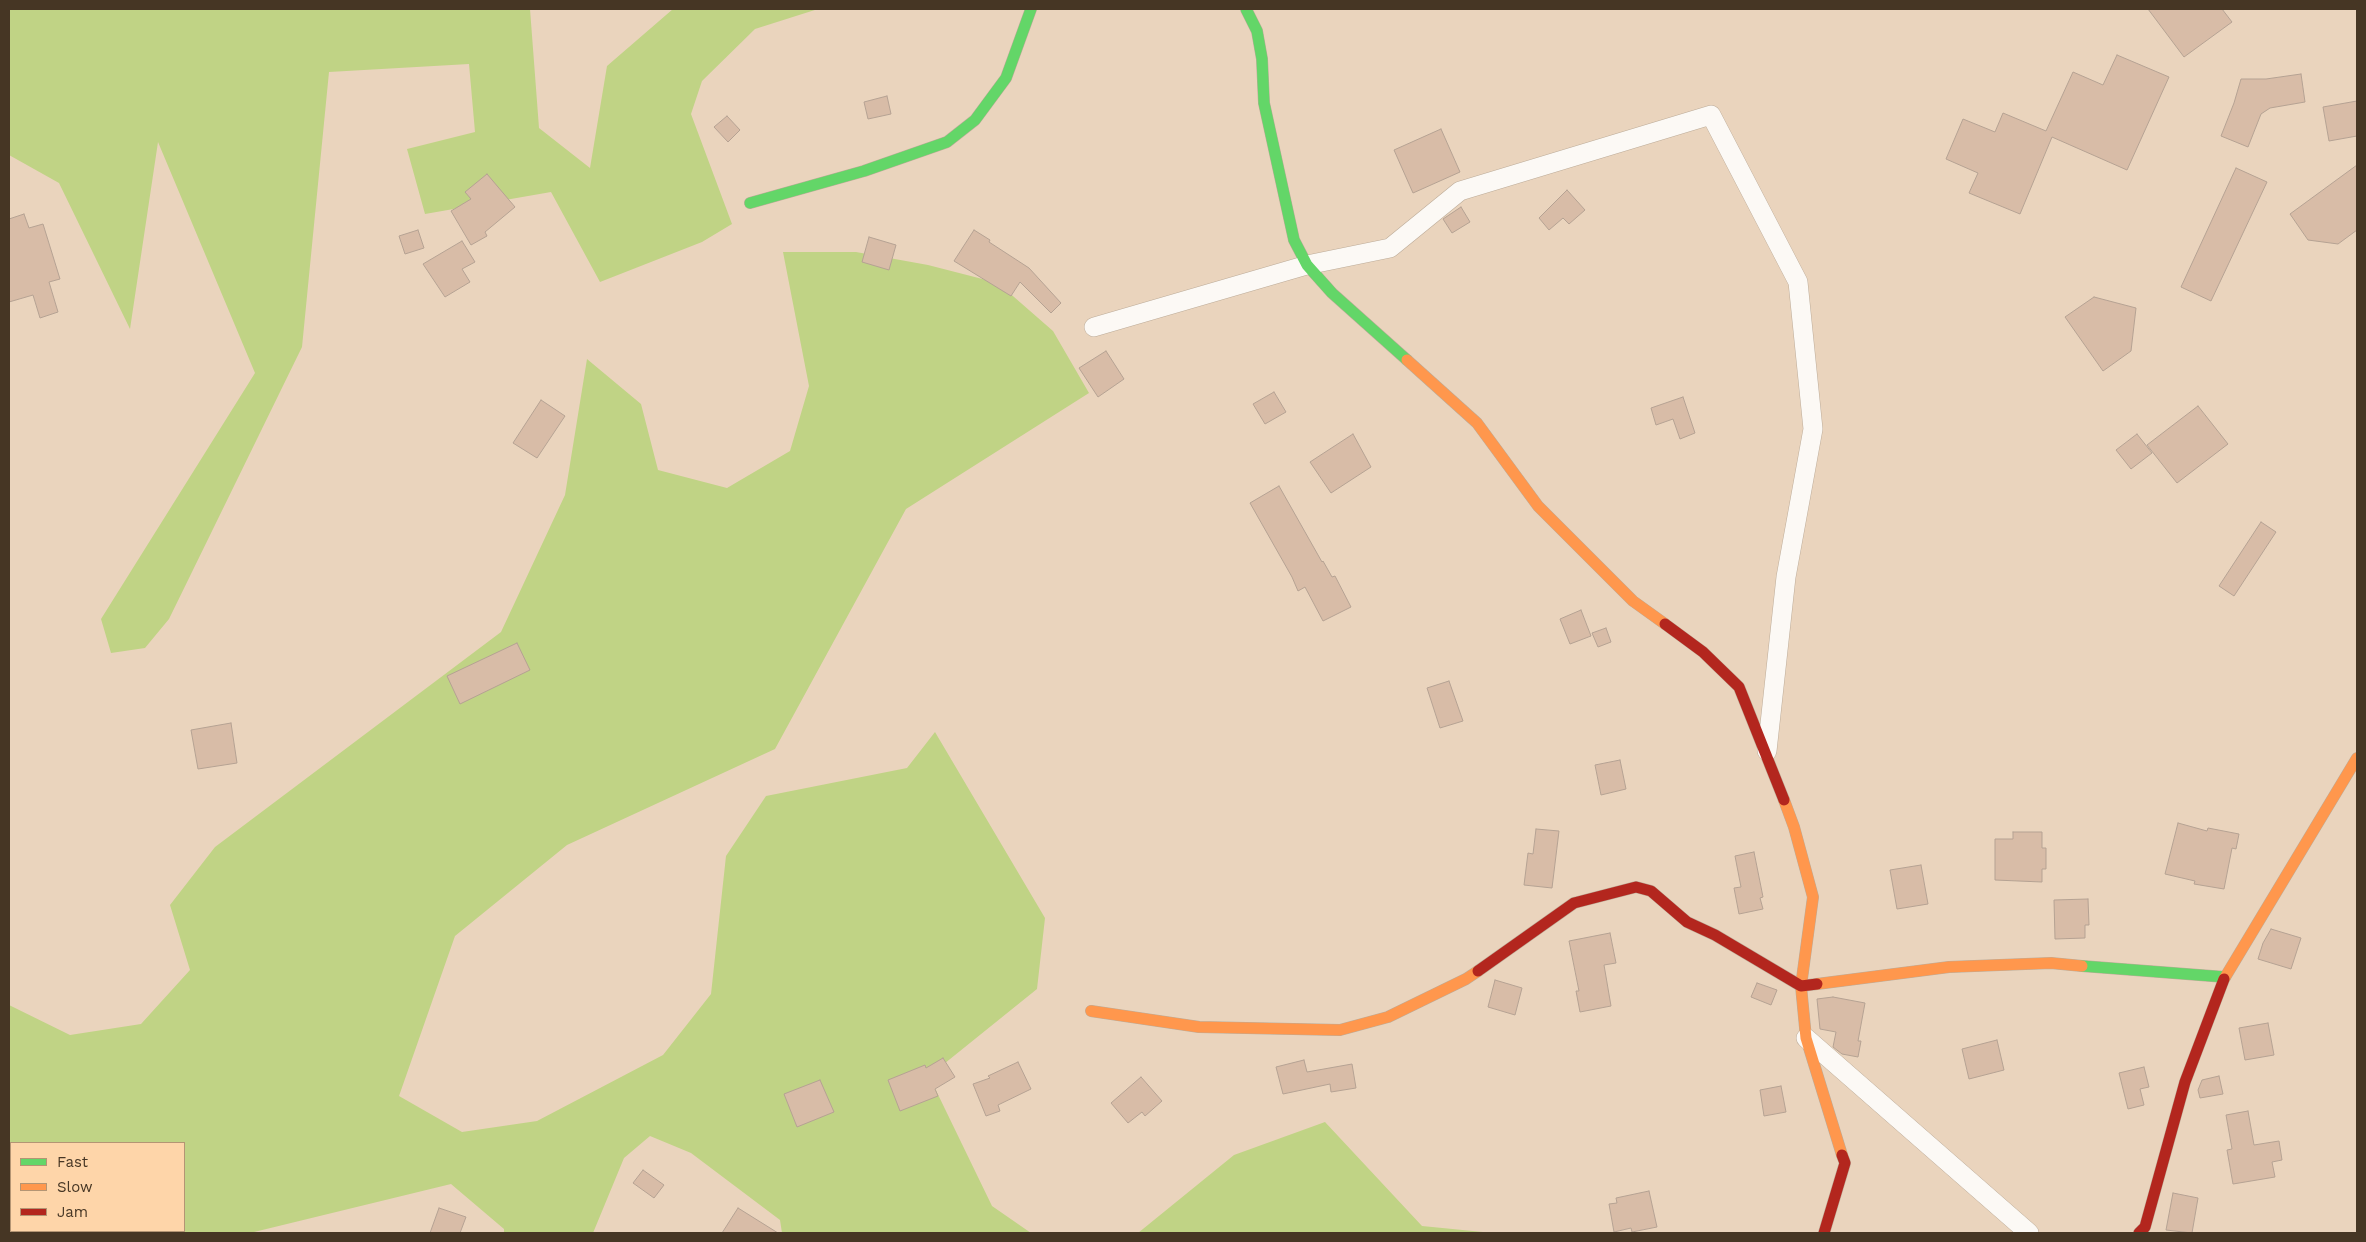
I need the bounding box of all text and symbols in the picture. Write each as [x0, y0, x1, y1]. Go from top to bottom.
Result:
legend [10, 1142, 185, 1232]
text: Fast [57, 1153, 88, 1171]
text: Slow [57, 1178, 93, 1196]
text: Jam [57, 1203, 88, 1221]

